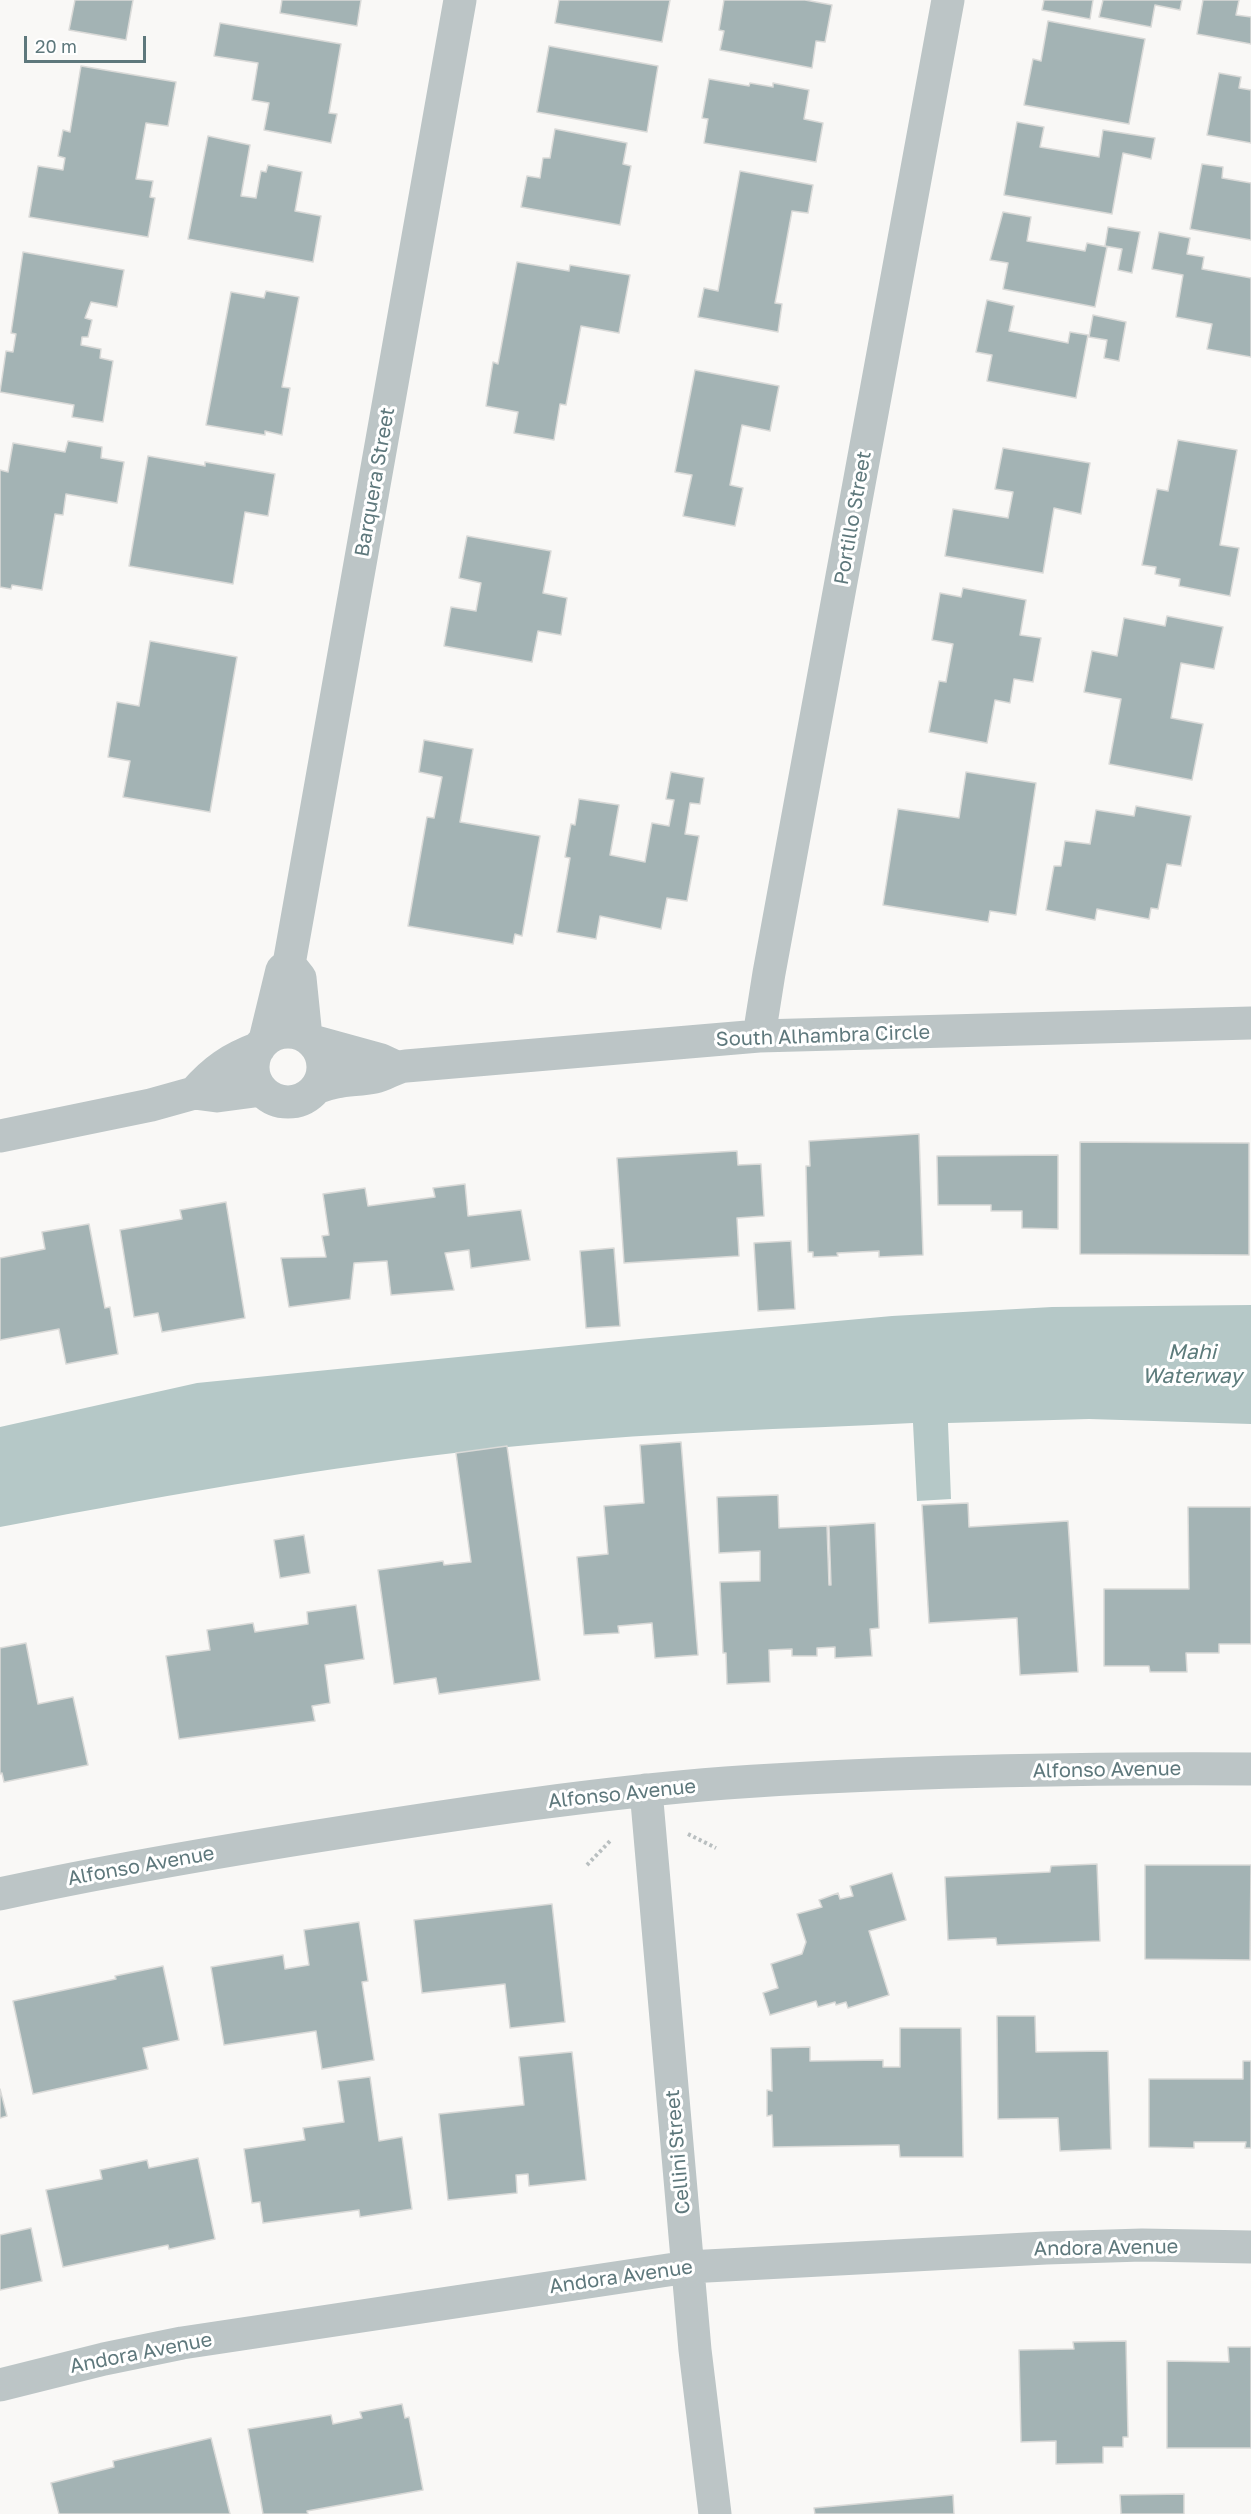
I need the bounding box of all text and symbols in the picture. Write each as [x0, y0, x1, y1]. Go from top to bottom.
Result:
scale bar [27, 24, 148, 62]
text: 20 m [35, 35, 77, 57]
street label: Barquera Street [350, 405, 400, 559]
street label: Portillo Street [829, 449, 877, 587]
street label: South Alhambra Circle [715, 1020, 931, 1052]
water label: Mahi Waterway [1142, 1339, 1242, 1389]
street label: Alfonso Avenue [1033, 1757, 1181, 1783]
street label: Alfonso Avenue [547, 1774, 697, 1814]
street label: Alfonso Avenue [66, 1841, 216, 1891]
street label: Cellini Street [661, 2089, 695, 2215]
street label: Andora Avenue [1034, 2235, 1178, 2261]
street label: Andora Avenue [548, 2255, 694, 2299]
street label: Andora Avenue [68, 2327, 214, 2379]

